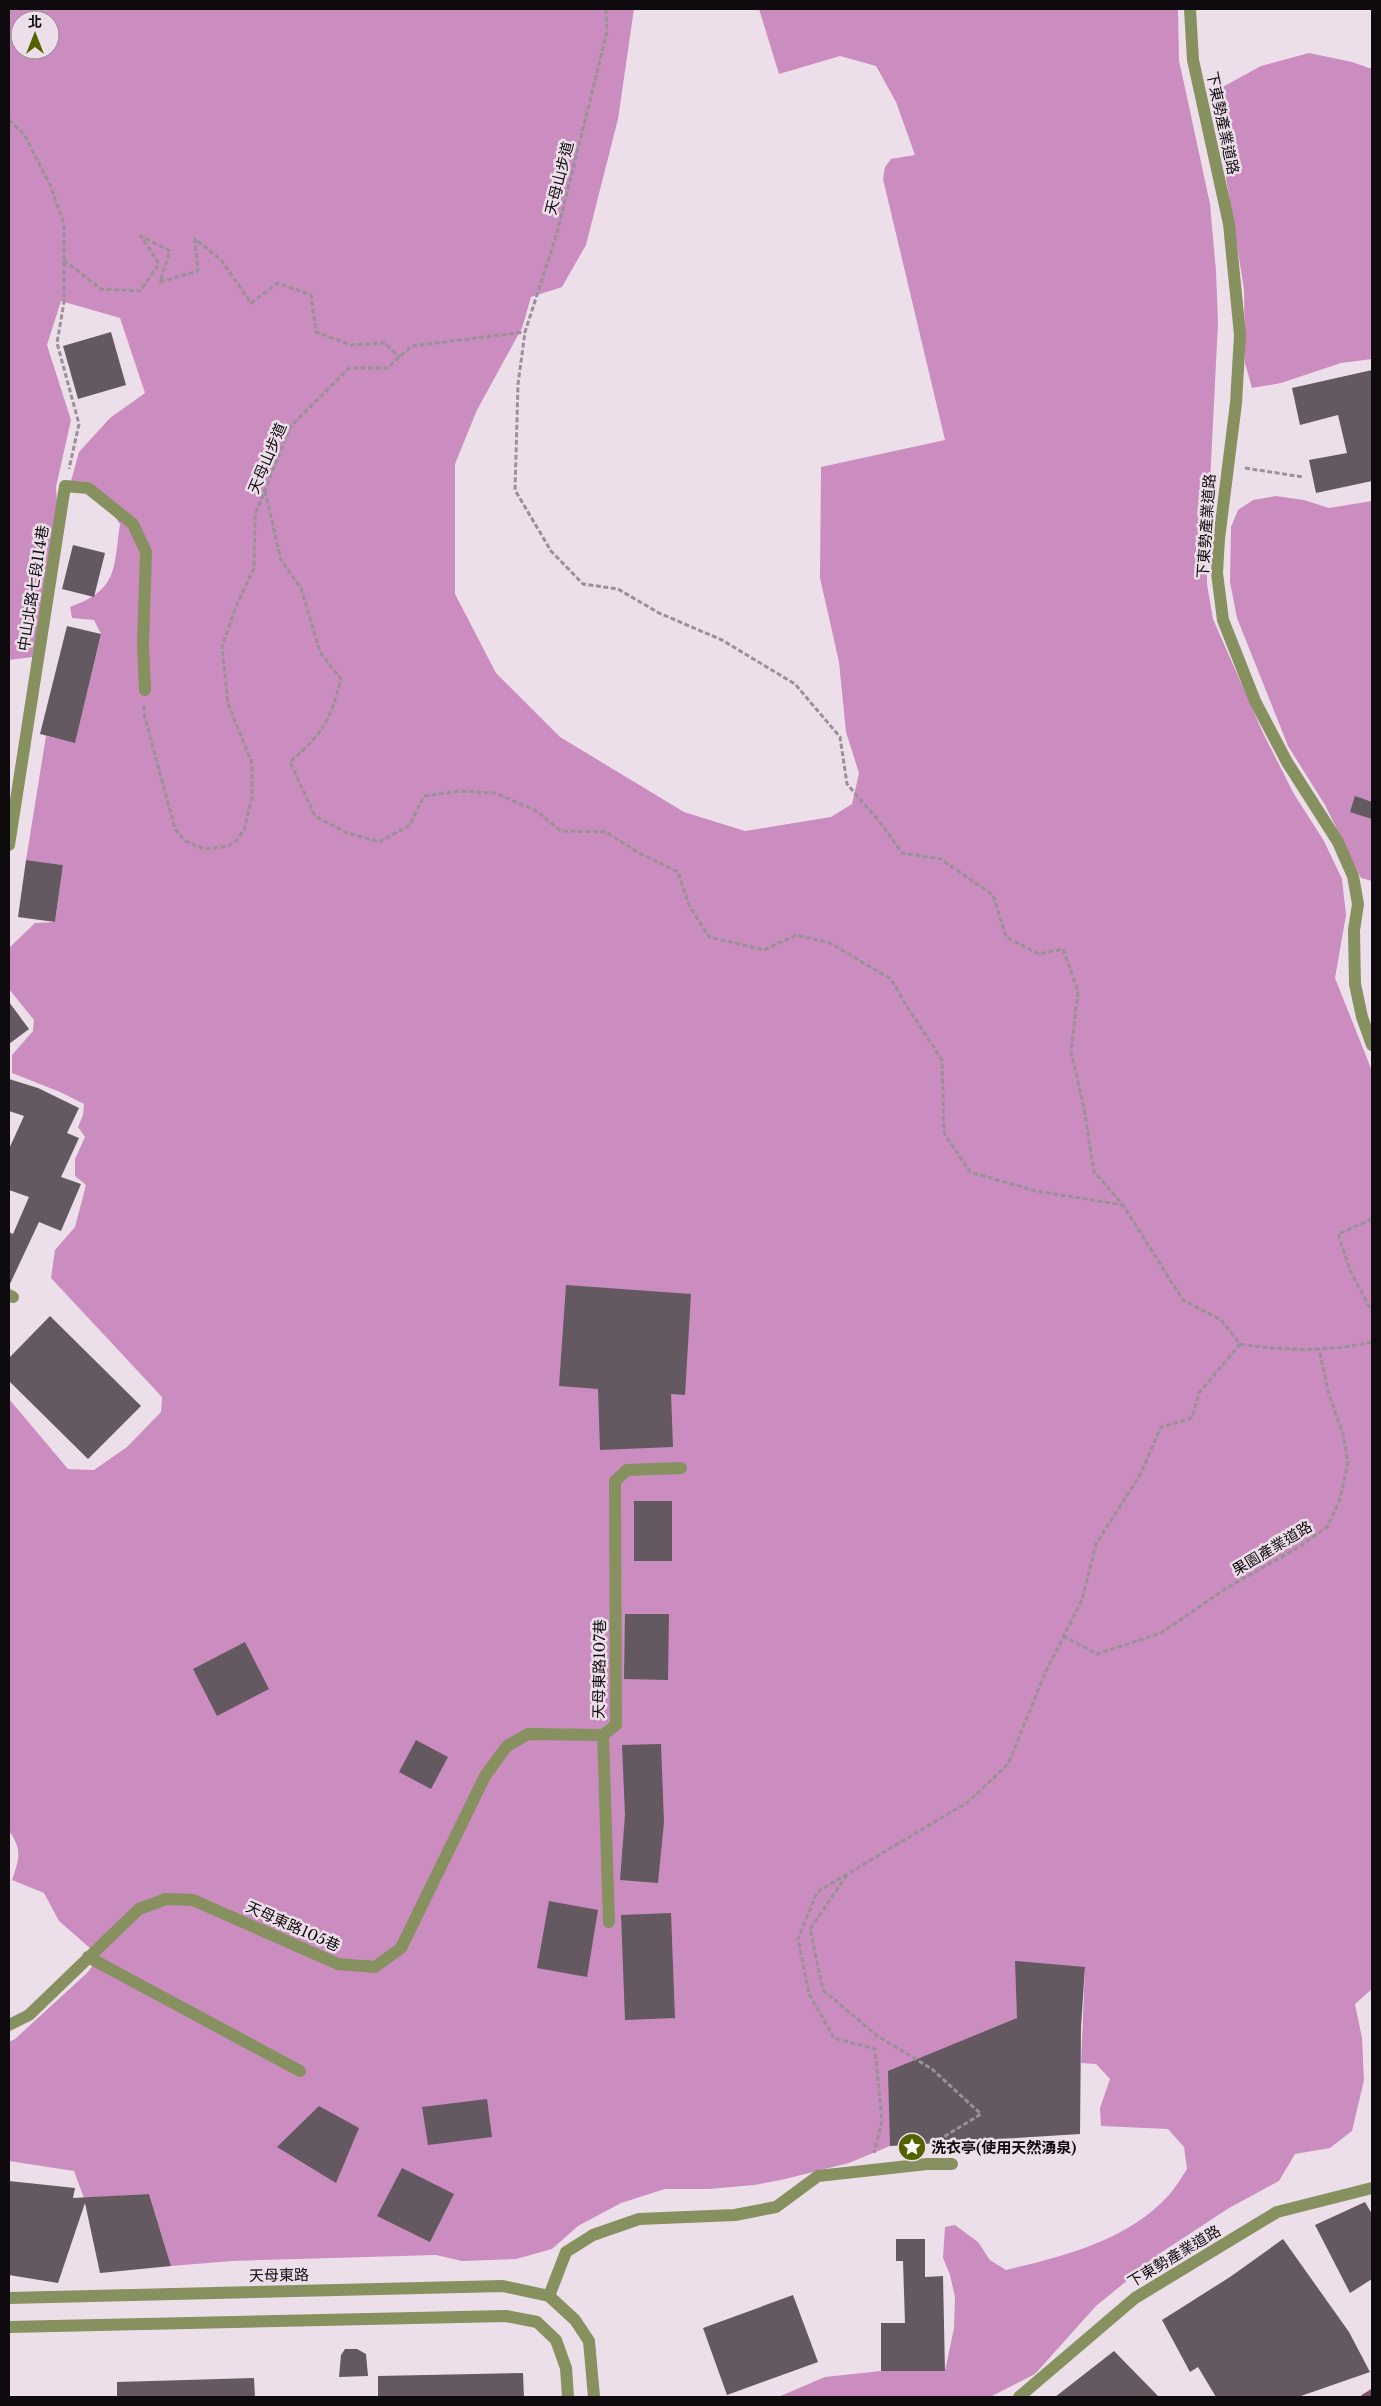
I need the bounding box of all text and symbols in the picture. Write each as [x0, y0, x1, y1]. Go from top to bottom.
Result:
north arrow [10, 10, 60, 60]
text: 北 [28, 13, 42, 31]
street label: 下東勢產業道路 [1203, 70, 1243, 176]
street label: 天母山步道 [541, 139, 577, 217]
street label: 天母山步道 [244, 420, 290, 496]
street label: 下東勢產業道路 [1193, 473, 1219, 579]
street label: 中山北路七段114巷 [14, 524, 52, 652]
street label: 果園產業道路 [1229, 1517, 1315, 1579]
street label: 天母東路107巷 [589, 1619, 609, 1719]
street label: 天母東路105巷 [243, 1897, 343, 1955]
place icon: 洗衣亭(使用天然湧泉) [897, 2132, 927, 2162]
place label: 洗衣亭(使用天然湧泉) [931, 2138, 1076, 2157]
street label: 下東勢產業道路 [1124, 2221, 1224, 2291]
street label: 天母東路 [249, 2265, 309, 2285]

